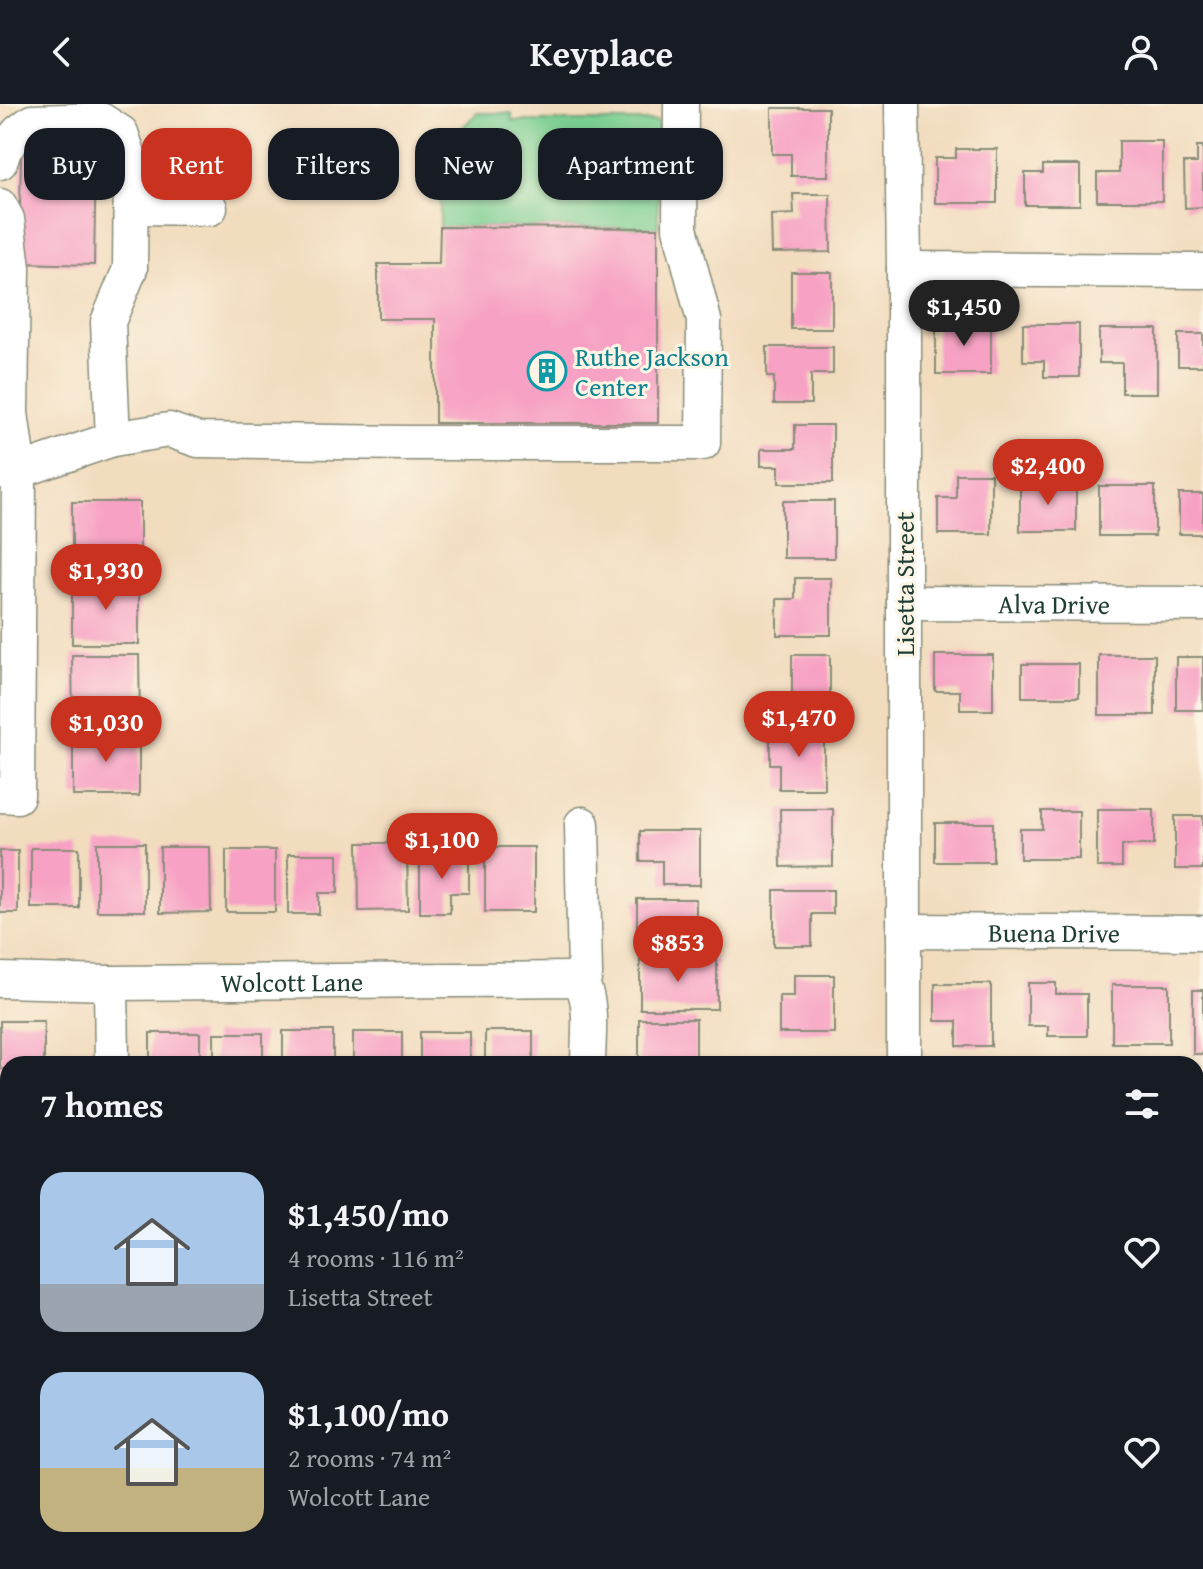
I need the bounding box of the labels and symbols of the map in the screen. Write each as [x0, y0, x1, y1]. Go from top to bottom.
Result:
pin: $1,450 [899, 280, 1029, 348]
place label: Ruthe Jackson Center [575, 337, 729, 406]
building icon: Ruthe Jackson Center [526, 350, 568, 392]
pin: $2,400 [983, 439, 1113, 507]
street label: Lisetta Street [885, 512, 924, 656]
pin: $1,930 [41, 544, 171, 612]
street label: Alva Drive [998, 584, 1110, 623]
pin: $1,470 [734, 691, 864, 759]
pin: $1,030 [41, 696, 171, 764]
pin: $1,100 [377, 813, 507, 881]
street label: Buena Drive [988, 912, 1120, 952]
pin: $853 [631, 916, 725, 984]
street label: Wolcott Lane [221, 961, 363, 1002]

